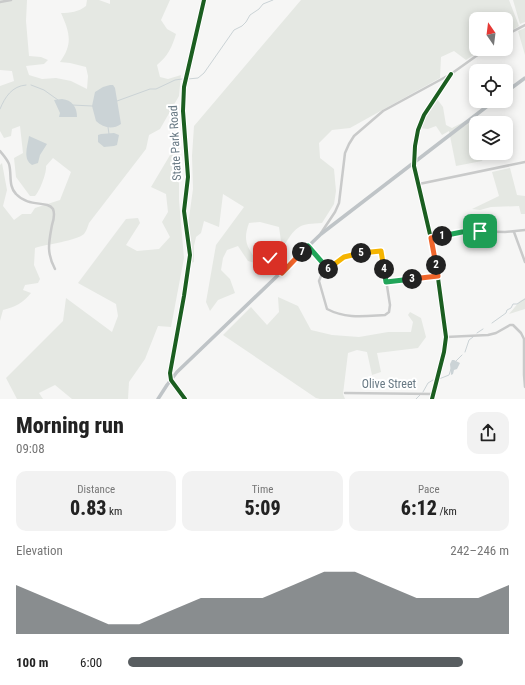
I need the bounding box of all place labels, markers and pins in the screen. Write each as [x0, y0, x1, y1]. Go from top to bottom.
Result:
pin [463, 214, 497, 248]
pin: 1 [432, 226, 452, 246]
pin [253, 241, 287, 275]
pin: 7 [292, 242, 312, 262]
pin: 5 [351, 243, 371, 263]
pin: 2 [426, 255, 446, 275]
pin: 6 [318, 259, 338, 279]
pin: 4 [374, 259, 394, 279]
pin: 3 [402, 269, 422, 289]

